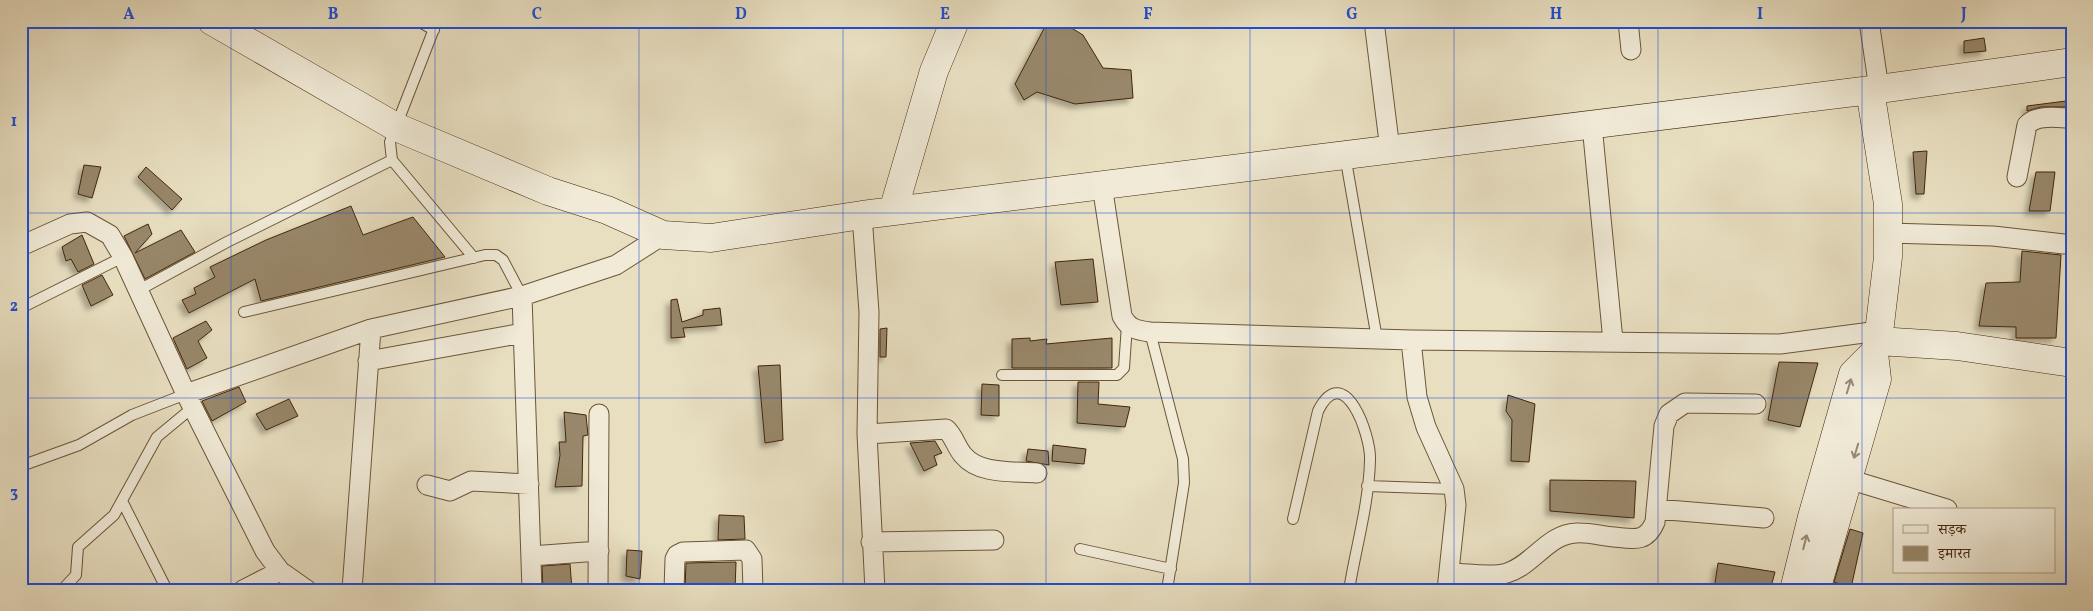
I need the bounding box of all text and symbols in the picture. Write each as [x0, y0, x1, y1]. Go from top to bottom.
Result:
text: A [123, 4, 135, 26]
text: B [328, 4, 339, 26]
text: C [532, 4, 542, 26]
text: D [735, 4, 747, 26]
text: E [940, 4, 950, 26]
text: F [1143, 4, 1153, 26]
text: G [1346, 4, 1358, 26]
text: H [1550, 4, 1562, 26]
text: I [1757, 4, 1763, 26]
text: J [1960, 4, 1967, 26]
text: 1 [11, 111, 17, 133]
text: 2 [10, 296, 18, 318]
one-way arrow [1845, 378, 1855, 394]
one-way arrow [1850, 443, 1860, 459]
text: 3 [10, 482, 18, 504]
legend [1893, 508, 2056, 574]
text: सड़क [1937, 520, 1967, 541]
one-way arrow [1801, 535, 1811, 551]
text: इमारत [1937, 544, 1972, 565]

